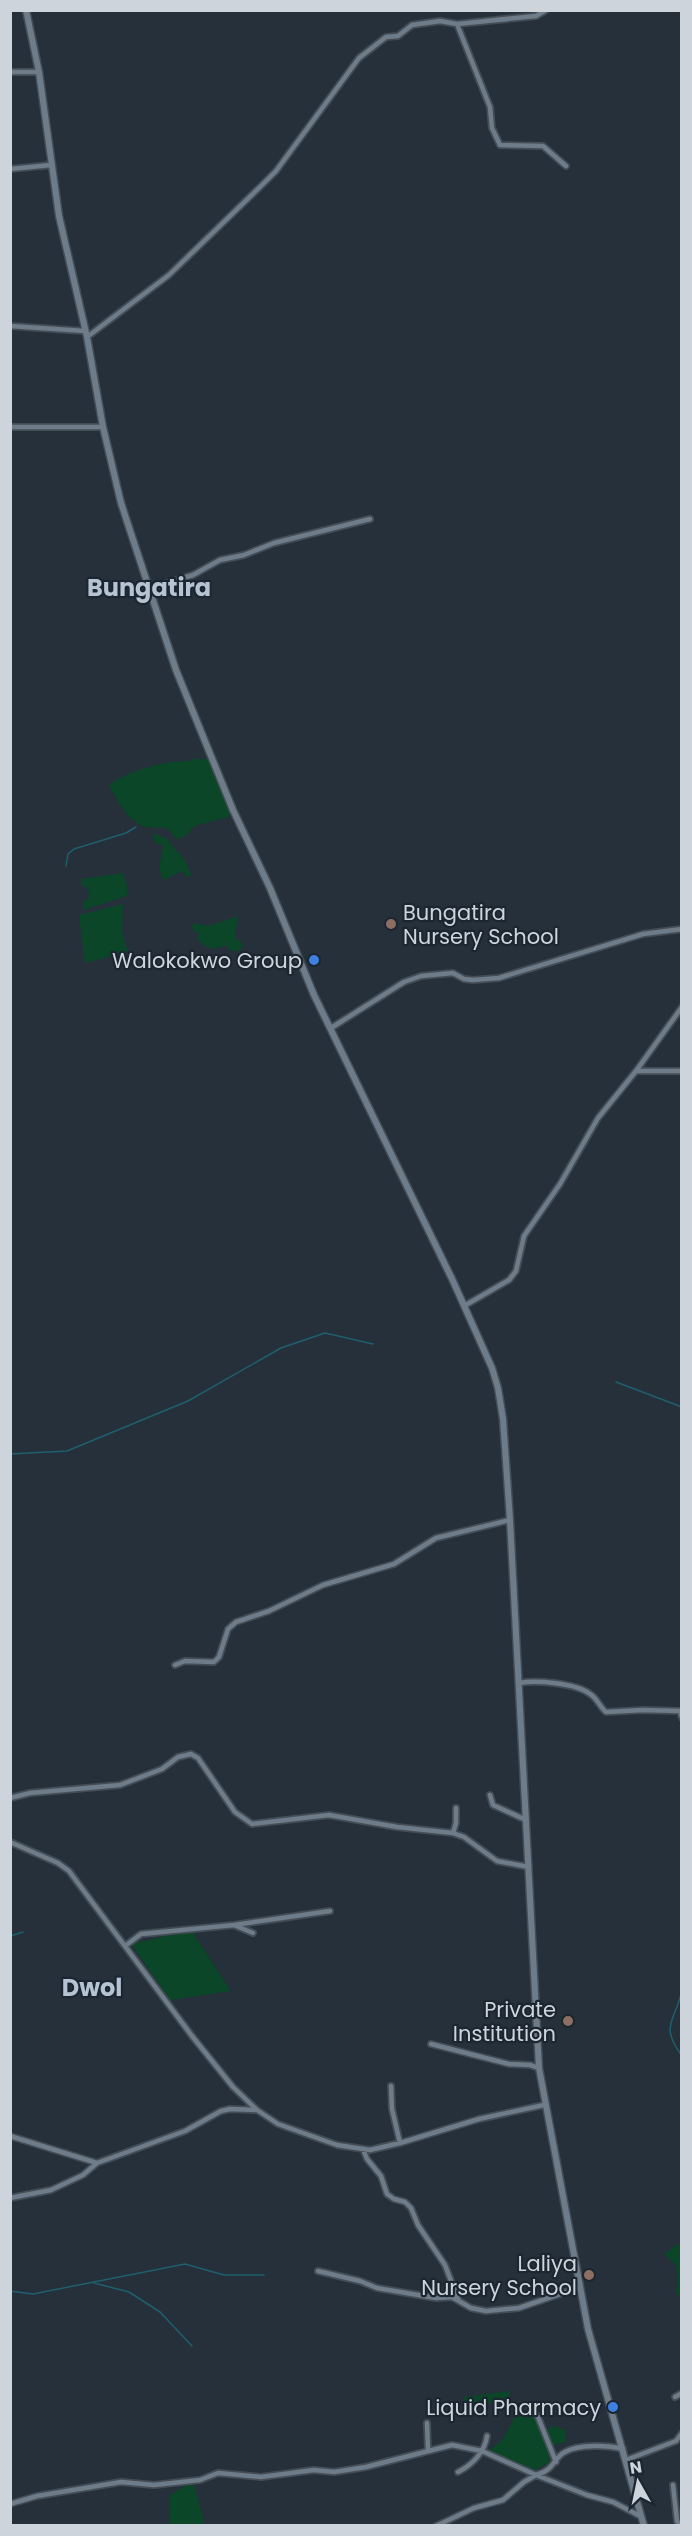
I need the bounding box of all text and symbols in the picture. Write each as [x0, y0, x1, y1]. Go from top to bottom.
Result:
district label: Bungatira [87, 571, 211, 604]
place label: Bungatira Nursery School [403, 898, 559, 951]
marker: Bungatira Nursery School [384, 917, 398, 931]
place label: Walokokwo Group [112, 946, 302, 975]
marker: Walokokwo Group [307, 953, 321, 967]
district label: Dwol [62, 1971, 122, 2004]
place label: Private Institution [453, 1995, 556, 2048]
marker: Private Institution [561, 2014, 575, 2028]
place label: Laliya Nursery School [421, 2249, 577, 2302]
marker: Laliya Nursery School [582, 2268, 596, 2282]
place label: Liquid Pharmacy [426, 2393, 601, 2422]
marker: Liquid Pharmacy [606, 2400, 620, 2414]
north arrow [608, 2452, 668, 2512]
text: N [628, 2455, 643, 2480]

